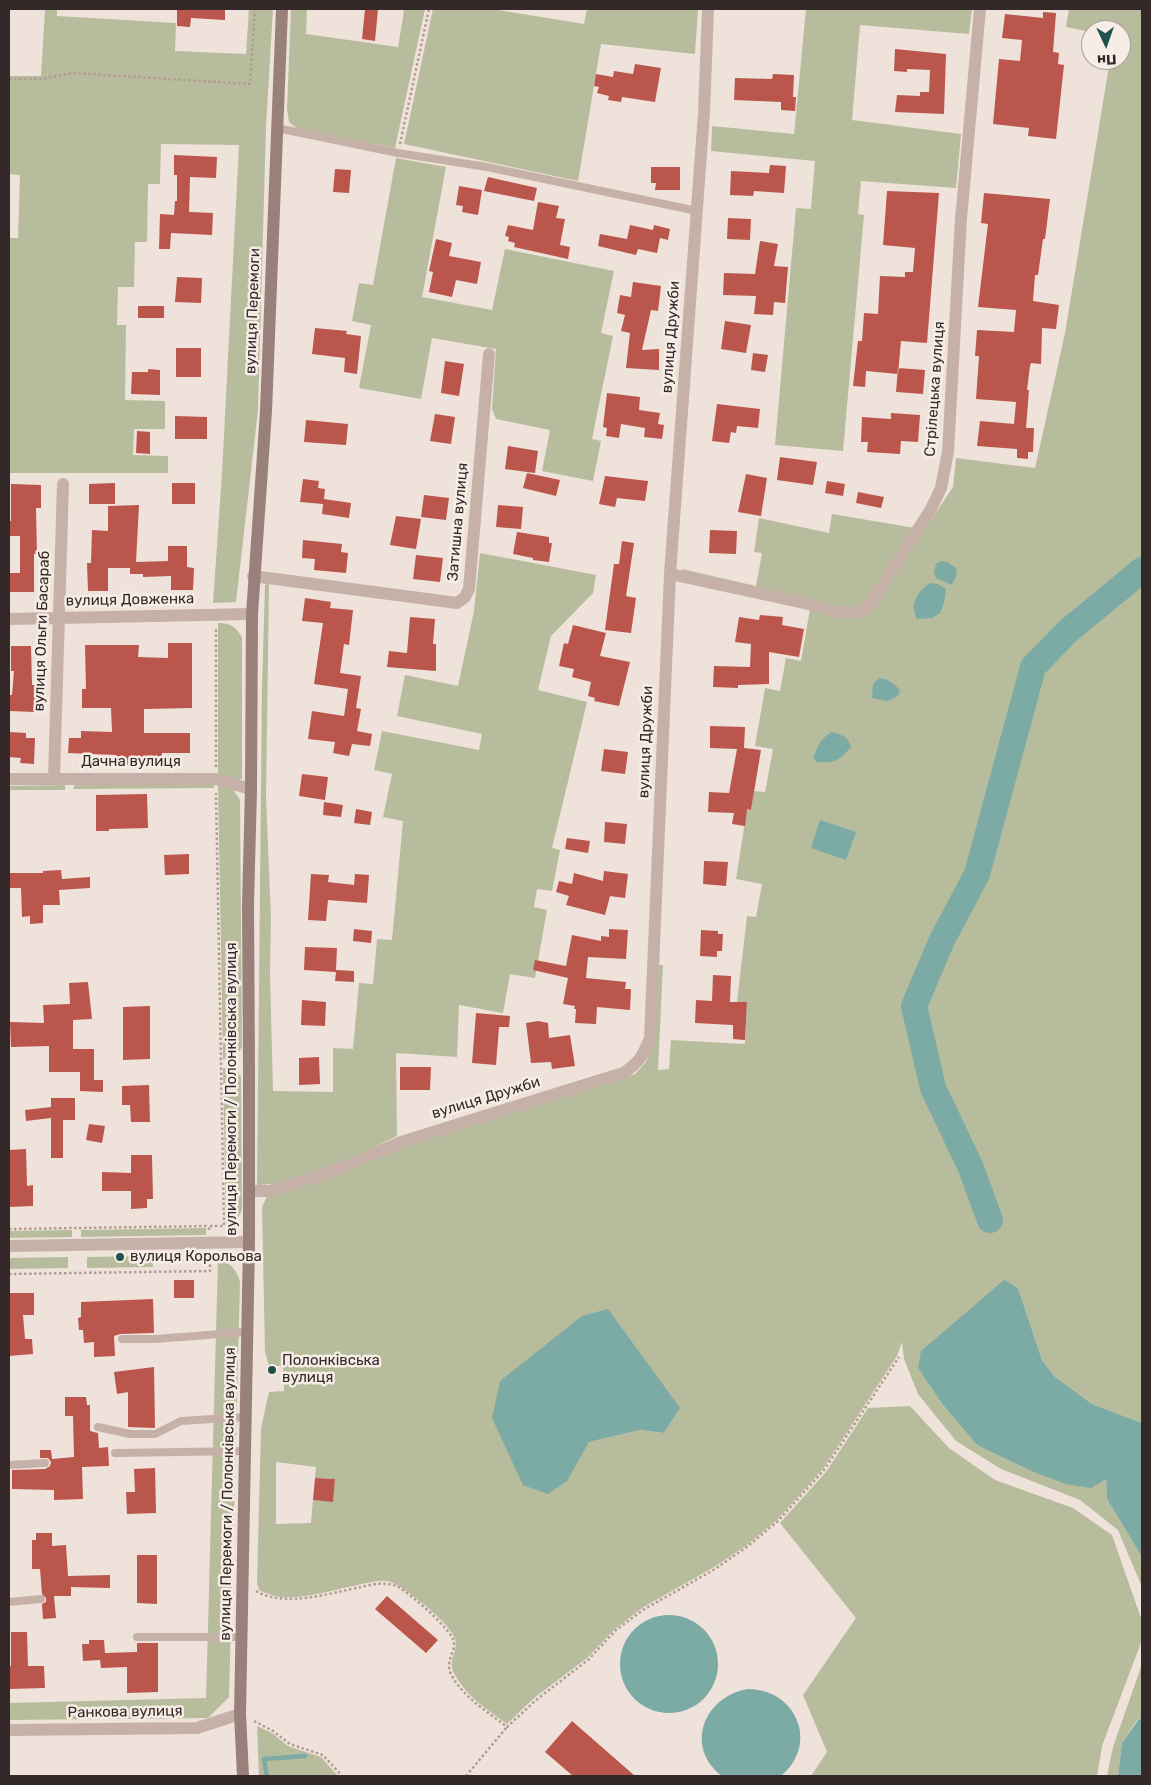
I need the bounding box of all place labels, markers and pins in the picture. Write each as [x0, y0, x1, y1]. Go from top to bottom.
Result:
place label: вулиця Корольова [130, 1248, 262, 1266]
marker: вулиця Корольова [114, 1251, 126, 1263]
place label: Полонківська вулиця [282, 1352, 380, 1387]
marker: Полонківська вулиця [266, 1364, 278, 1376]

